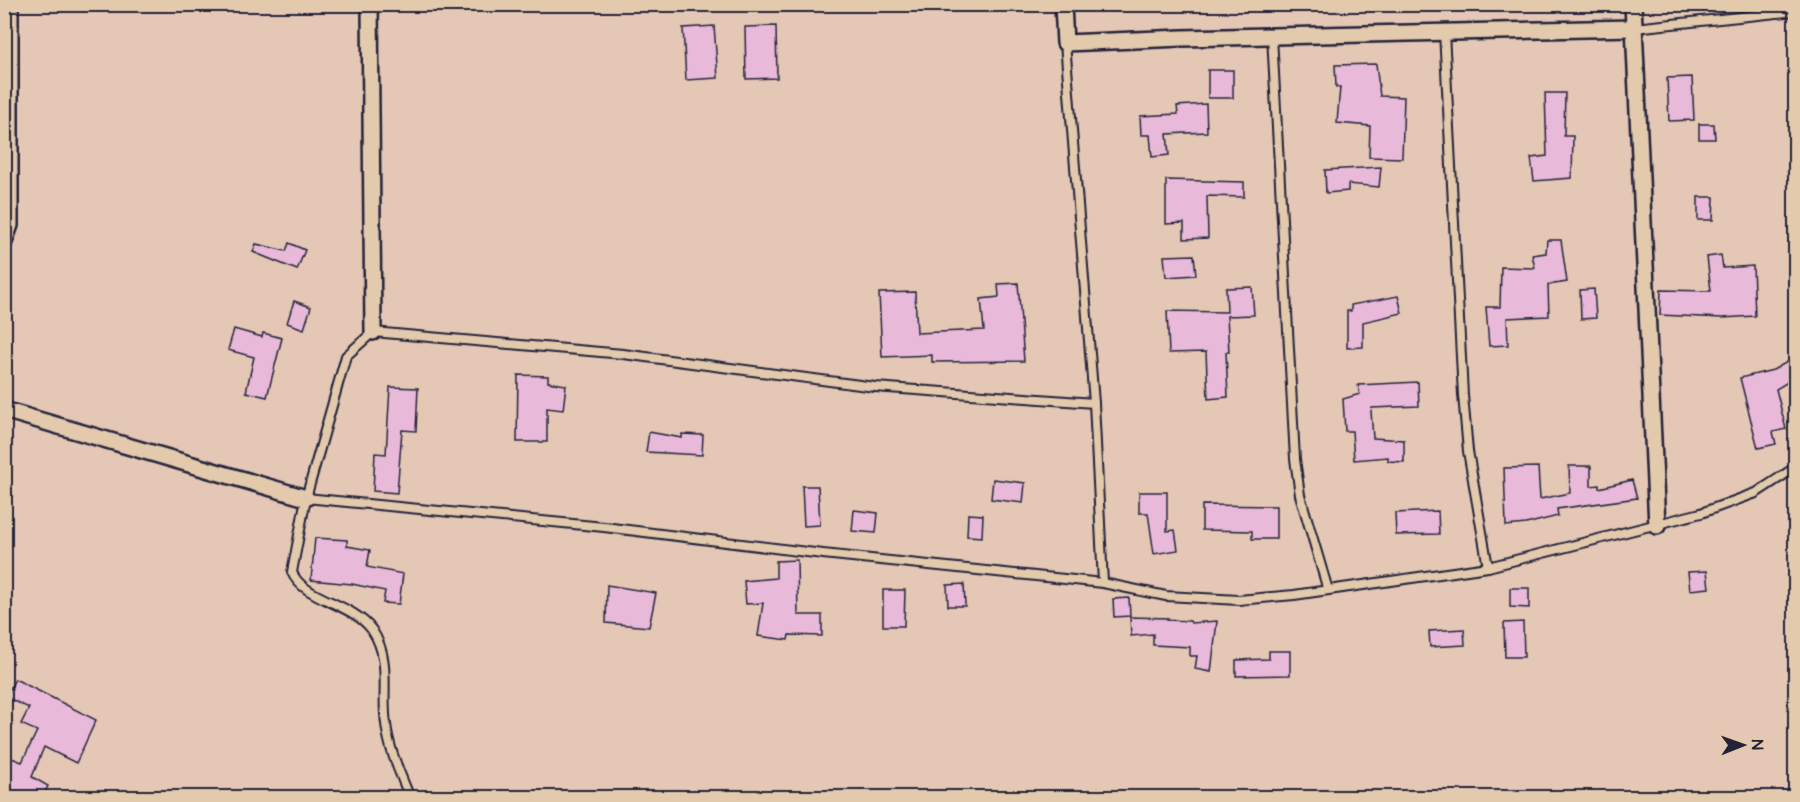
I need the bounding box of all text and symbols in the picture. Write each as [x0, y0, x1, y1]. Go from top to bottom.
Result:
north arrow [1713, 715, 1773, 775]
text: N [1746, 740, 1768, 750]

